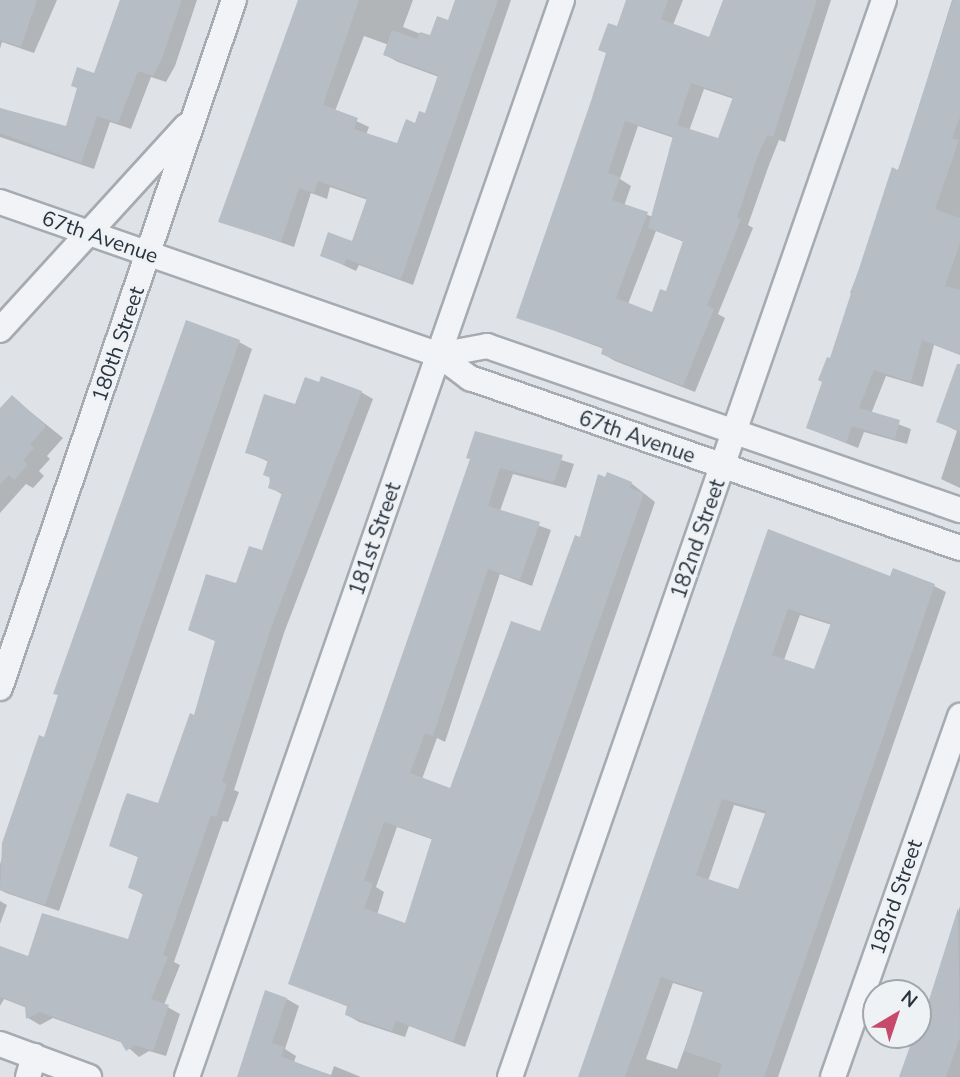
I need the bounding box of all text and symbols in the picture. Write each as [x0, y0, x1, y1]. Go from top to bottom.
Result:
street label: 67th Avenue [39, 205, 161, 269]
street label: 180th Street [87, 283, 149, 405]
street label: 67th Avenue [576, 405, 698, 469]
street label: 182nd Street [666, 476, 730, 602]
street label: 181st Street [344, 479, 406, 599]
street label: 183rd Street [865, 836, 927, 958]
north arrow [862, 979, 932, 1049]
text: N [895, 985, 923, 1014]

